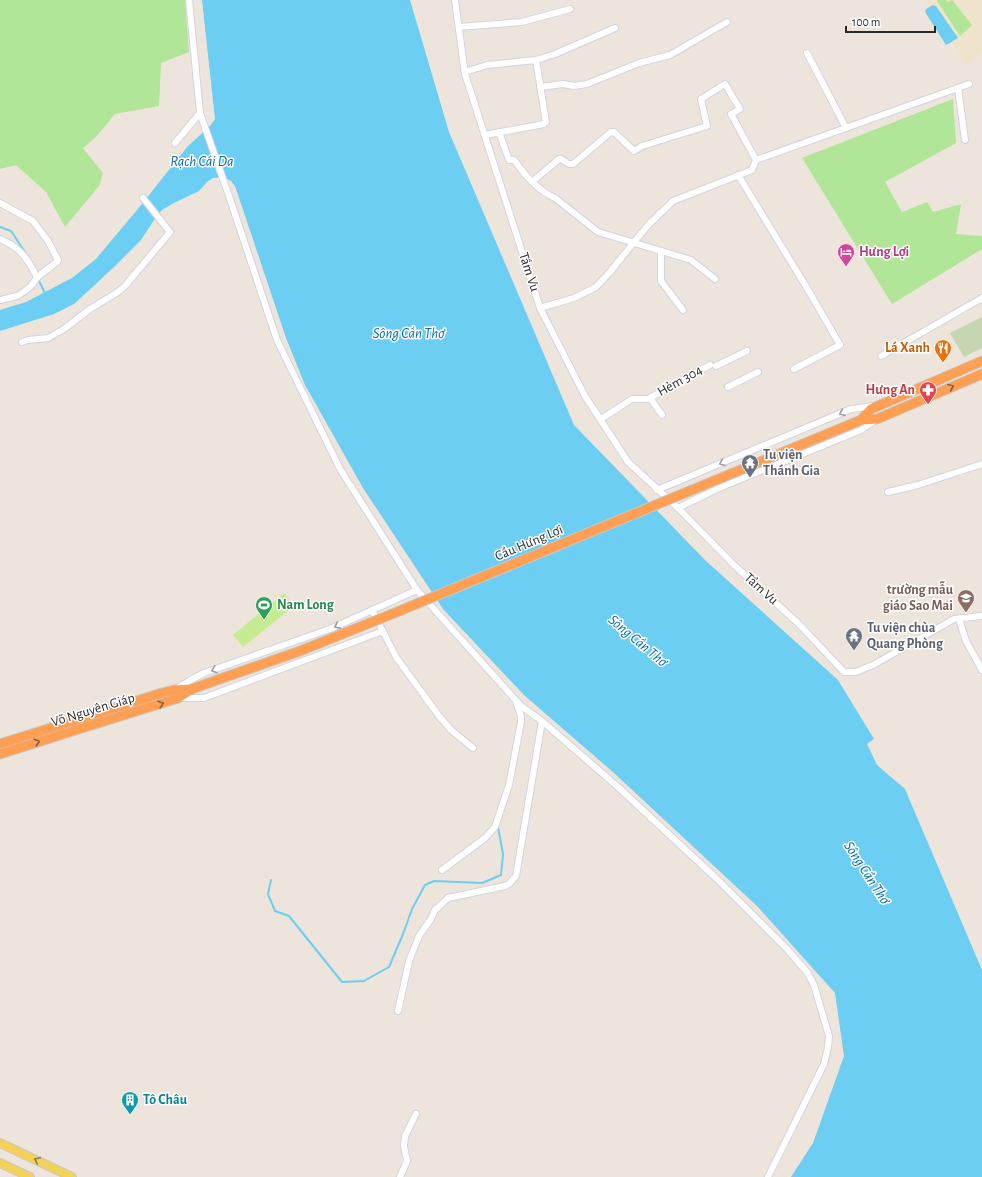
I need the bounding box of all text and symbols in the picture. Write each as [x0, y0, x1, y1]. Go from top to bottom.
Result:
scale bar [846, 8, 935, 34]
text: 100 m [852, 16, 880, 28]
water label: Rạch Cái Da [170, 154, 234, 169]
hotel icon: Hưng Lợi [836, 242, 856, 267]
place label: Hưng Lợi [859, 245, 909, 259]
street label: Tầm Vu [516, 250, 543, 293]
water label: Sông Cần Thơ [373, 326, 446, 341]
restaurant icon: Lá Xanh [933, 338, 953, 363]
place label: Lá Xanh [885, 341, 930, 355]
street label: Hẻm 304 [655, 363, 705, 399]
pharmacy icon: Hưng An [918, 380, 938, 405]
place label: Hưng An [866, 383, 915, 397]
one-way arrow [947, 384, 955, 392]
one-way arrow [839, 408, 847, 416]
place label: Tu viện Thánh Gia [763, 448, 820, 478]
temple icon: Tu viện Thánh Gia [740, 453, 760, 478]
one-way arrow [719, 458, 726, 466]
street label: Cầu Hưng Lợi [493, 522, 565, 564]
street label: Tầm Vu [741, 570, 781, 608]
place label: trường mẫu giáo Sao Mai [883, 581, 954, 613]
school or university icon: trường mẫu giáo Sao Mai [956, 588, 976, 613]
sports icon: Nam Long [254, 595, 274, 620]
place label: Nam Long [277, 598, 335, 612]
water label: Sông Cần Thơ [605, 612, 671, 671]
one-way arrow [333, 621, 341, 629]
place label: Tu viện chùa Quang Phòng [867, 621, 944, 651]
temple icon: Tu viện chùa Quang Phòng [844, 626, 864, 651]
one-way arrow [211, 665, 218, 673]
street label: Võ Nguyên Giáp [50, 691, 136, 729]
one-way arrow [157, 700, 164, 709]
one-way arrow [33, 738, 40, 747]
water label: Sông Cần Thơ [841, 839, 894, 908]
building icon: Tô Châu [120, 1090, 140, 1115]
place label: Tô Châu [143, 1093, 188, 1107]
one-way arrow [33, 1157, 41, 1165]

